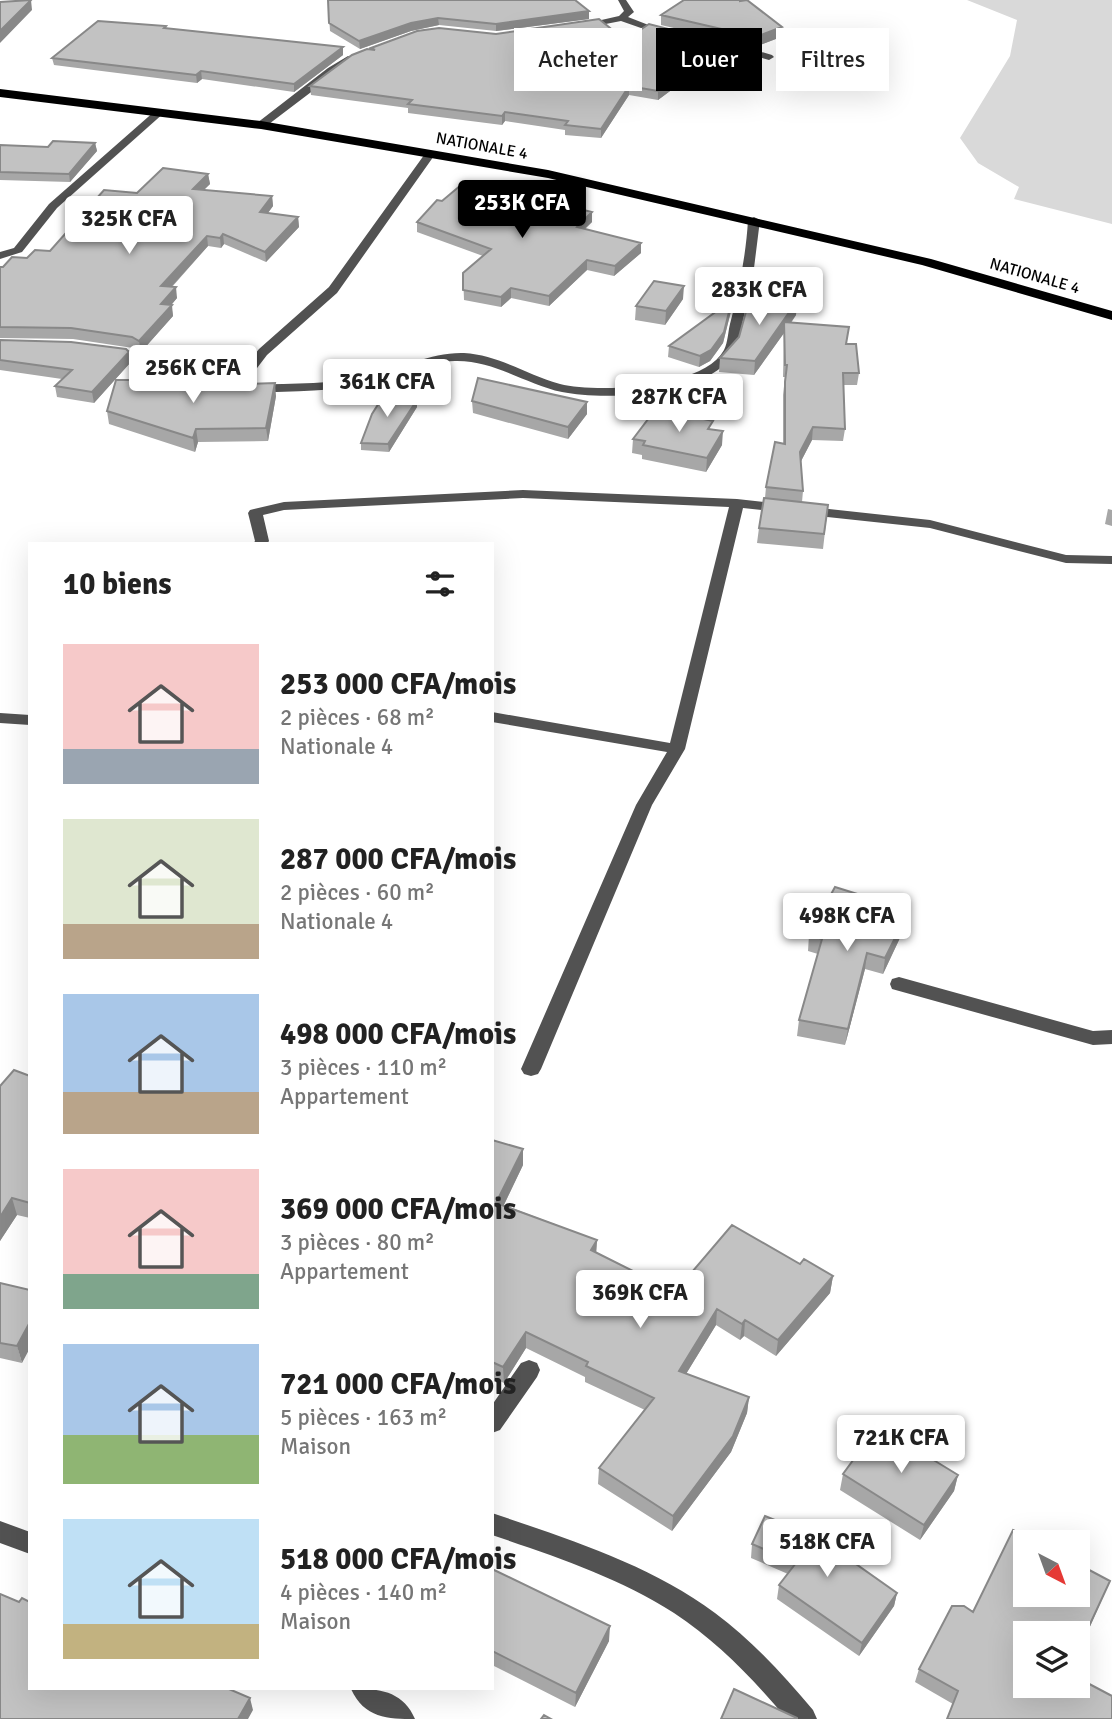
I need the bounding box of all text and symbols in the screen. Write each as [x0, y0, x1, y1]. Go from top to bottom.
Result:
chip: Acheter [514, 28, 642, 91]
chip: Louer [656, 28, 762, 91]
chip: Filtres [776, 28, 889, 91]
street label: NATIONALE 4 [434, 128, 530, 164]
pin: 253K CFA [450, 180, 594, 240]
text: 253K CFA [474, 188, 570, 217]
pin: 325K CFA [57, 196, 201, 256]
text: 325K CFA [81, 204, 177, 233]
street label: NATIONALE 4 [987, 254, 1082, 298]
pin: 283K CFA [687, 268, 831, 327]
text: 283K CFA [711, 275, 807, 304]
pin: 256K CFA [121, 346, 265, 405]
text: 256K CFA [145, 353, 241, 382]
pin: 361K CFA [315, 360, 459, 419]
text: 361K CFA [339, 367, 435, 396]
pin: 287K CFA [607, 374, 751, 434]
text: 287K CFA [631, 382, 727, 411]
icon: filters [421, 565, 459, 603]
text: 10 biens [63, 566, 172, 603]
text: 253 000 CFA/mois [280, 666, 516, 703]
icon: home [119, 672, 203, 756]
text: 2 pièces · 68 m² [280, 703, 435, 732]
text: Nationale 4 [280, 732, 393, 761]
text: 287 000 CFA/mois [280, 841, 516, 878]
icon: home [119, 847, 203, 931]
text: 2 pièces · 60 m² [280, 878, 435, 907]
pin: 498K CFA [775, 894, 919, 953]
text: 498K CFA [799, 901, 895, 930]
text: Nationale 4 [280, 907, 393, 936]
text: 498 000 CFA/mois [280, 1016, 516, 1053]
icon: home [119, 1022, 203, 1106]
text: 3 pièces · 110 m² [280, 1053, 447, 1082]
text: Appartement [280, 1082, 409, 1111]
text: 369 000 CFA/mois [280, 1191, 516, 1228]
icon: home [119, 1197, 203, 1281]
text: 3 pièces · 80 m² [280, 1228, 435, 1257]
text: Appartement [280, 1257, 409, 1286]
pin: 369K CFA [568, 1270, 712, 1330]
text: 369K CFA [592, 1278, 688, 1307]
text: 721 000 CFA/mois [280, 1366, 516, 1403]
icon: home [119, 1372, 203, 1456]
text: 5 pièces · 163 m² [280, 1403, 447, 1432]
pin: 721K CFA [829, 1416, 973, 1475]
text: 721K CFA [853, 1423, 949, 1452]
text: Maison [280, 1432, 351, 1461]
pin: 518K CFA [755, 1520, 899, 1579]
text: 518K CFA [779, 1527, 875, 1556]
north arrow [1013, 1530, 1090, 1606]
map controls [1013, 1530, 1090, 1698]
text: 518 000 CFA/mois [280, 1541, 516, 1578]
icon: home [119, 1547, 203, 1631]
text: 4 pièces · 140 m² [280, 1578, 447, 1607]
text: Maison [280, 1607, 351, 1636]
button: layers [1013, 1621, 1090, 1698]

